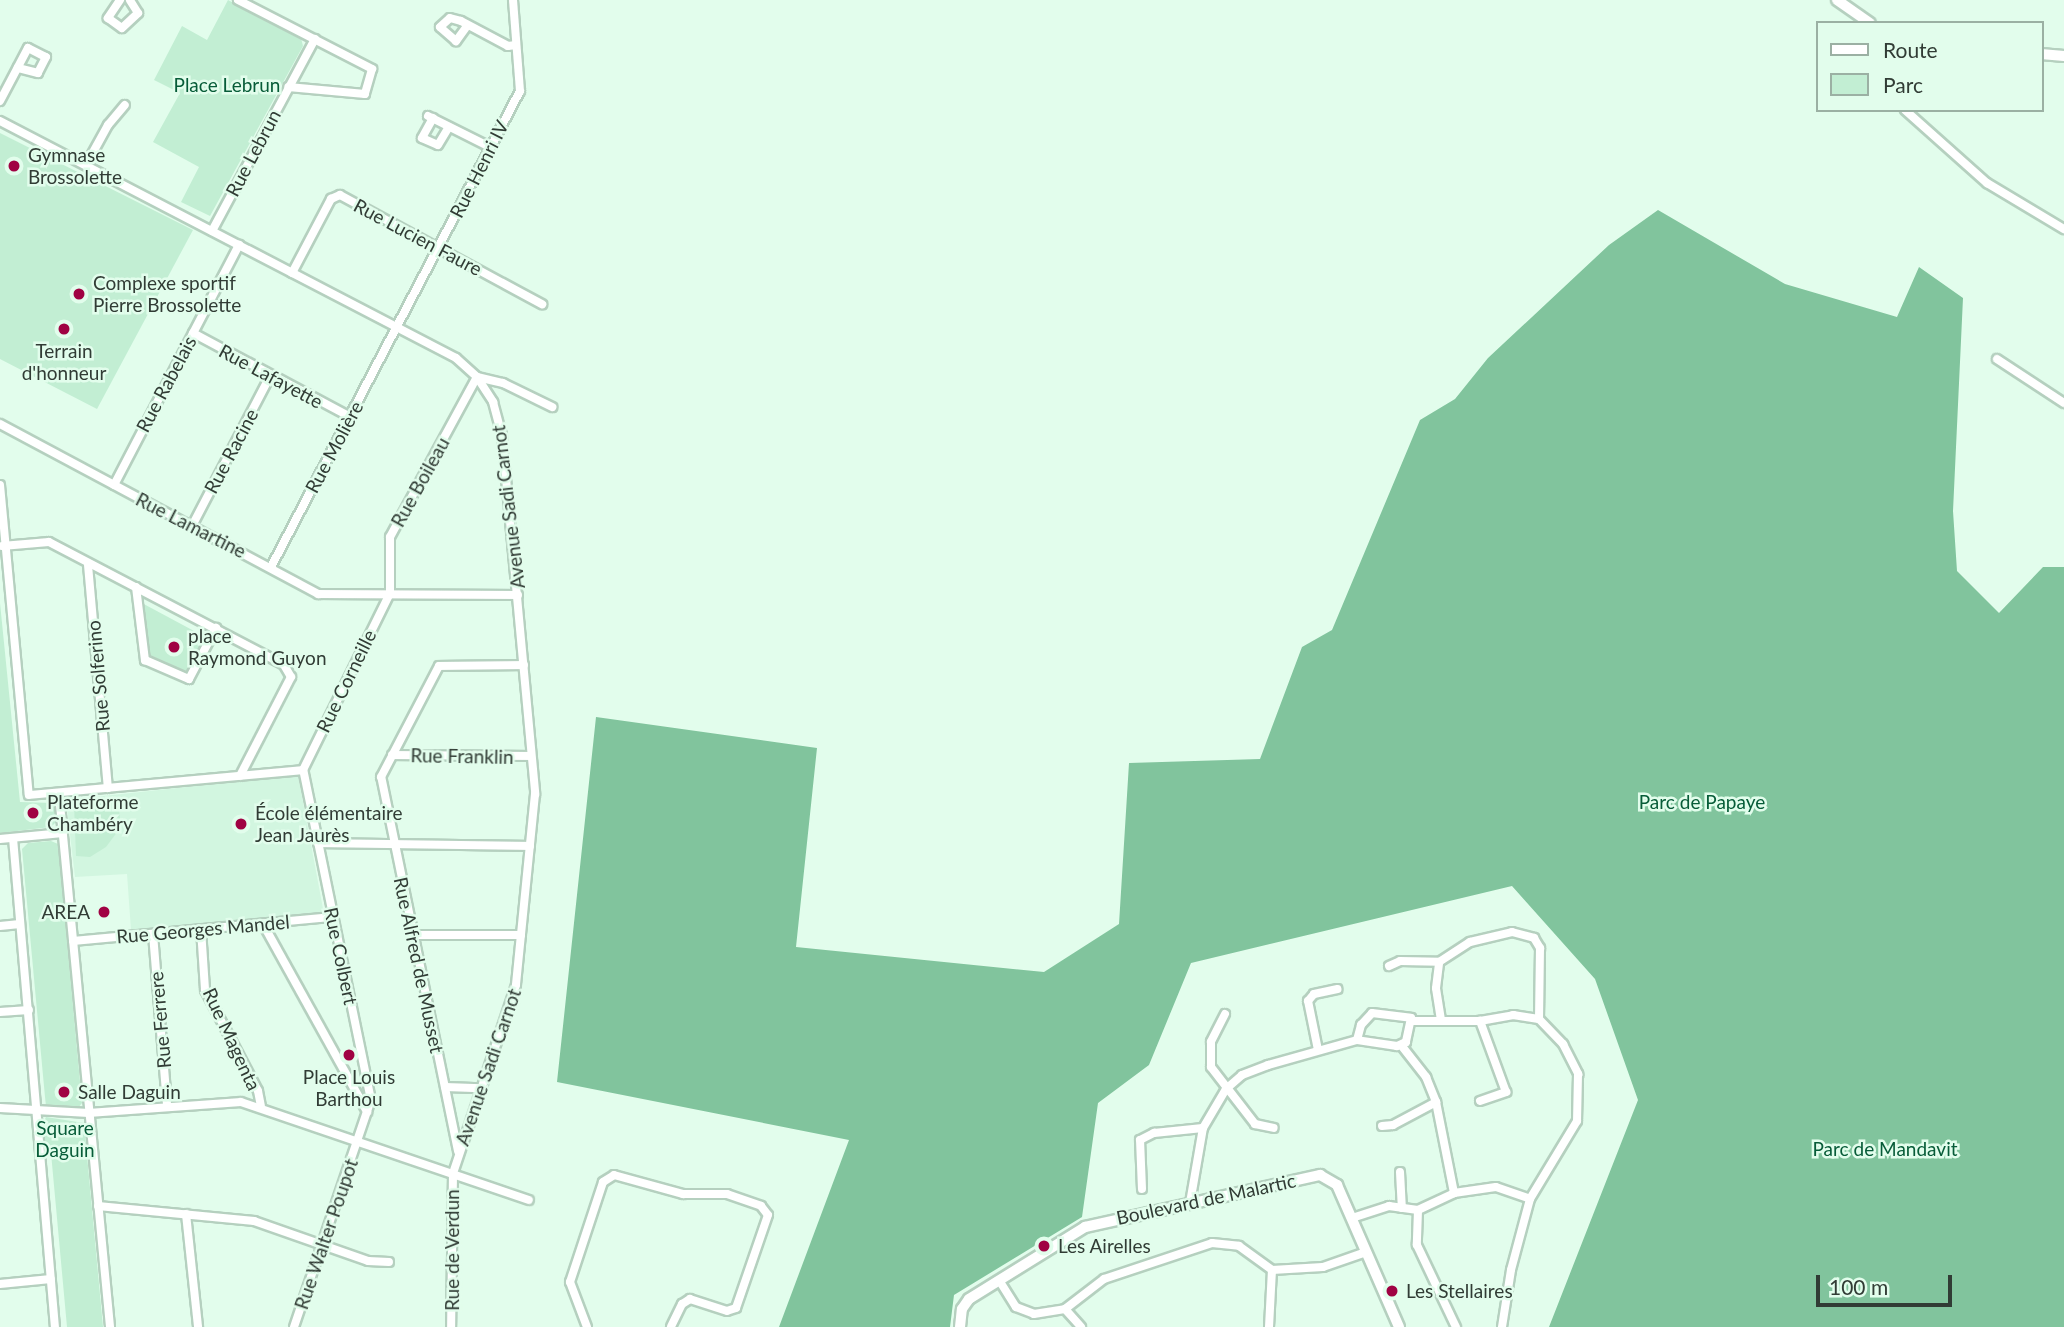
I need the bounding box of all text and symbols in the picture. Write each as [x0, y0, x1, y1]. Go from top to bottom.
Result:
legend [1815, 21, 2043, 112]
text: Route [1883, 37, 1938, 62]
text: Parc [1883, 72, 1923, 97]
park label: Place Lebrun [174, 74, 280, 96]
street label: Rue Lebrun [221, 106, 285, 200]
street label: Rue Henri IV [445, 116, 513, 222]
place label: Gymnase Brossolette [28, 144, 122, 188]
marker: Gymnase Brossolette [6, 158, 22, 174]
street label: Rue Lucien Faure [350, 194, 486, 280]
place label: Complexe sportif Pierre Brossolette [93, 272, 241, 316]
marker: Complexe sportif Pierre Brossolette [71, 286, 87, 302]
marker: Terrain d'honneur [56, 321, 72, 337]
street label: Rue Rabelais [131, 332, 201, 436]
street label: Rue Lafayette [215, 339, 327, 413]
place label: Terrain d'honneur [22, 340, 106, 384]
street label: Rue Molière [300, 397, 368, 497]
street label: Rue Racine [199, 405, 263, 497]
street label: Avenue Sadi Carnot [487, 424, 529, 590]
street label: Rue Boileau [386, 433, 454, 531]
street label: Rue Lamartine [132, 487, 250, 563]
street label: Rue Solferino [82, 619, 114, 733]
place label: place Raymond Guyon [188, 625, 326, 669]
street label: Rue Corneille [311, 626, 381, 736]
marker: place Raymond Guyon [166, 639, 182, 655]
street label: Rue Franklin [410, 744, 514, 768]
place label: Plateforme Chambéry [47, 791, 139, 835]
park label: Parc de Papaye [1639, 791, 1765, 813]
place label: École élémentaire Jean Jaurès [255, 802, 403, 846]
marker: Plateforme Chambéry [25, 805, 41, 821]
marker: École élémentaire Jean Jaurès [233, 816, 249, 832]
street label: Rue Alfred de Musset [389, 875, 449, 1055]
place label: AREA [41, 901, 90, 923]
marker: AREA [96, 904, 112, 920]
street label: Rue Colbert [320, 905, 362, 1007]
street label: Rue Georges Mandel [115, 910, 291, 948]
street label: Rue Ferrere [144, 971, 176, 1069]
street label: Rue Magenta [198, 984, 266, 1094]
street label: Avenue Sadi Carnot [450, 986, 526, 1148]
marker: Place Louis Barthou [341, 1047, 357, 1063]
place label: Place Louis Barthou [303, 1066, 395, 1110]
place label: Salle Daguin [78, 1081, 181, 1103]
marker: Salle Daguin [56, 1084, 72, 1100]
park label: Square Daguin [35, 1117, 95, 1161]
park label: Parc de Mandavit [1812, 1138, 1958, 1160]
street label: Rue Walter Poupot [289, 1155, 363, 1313]
street label: Boulevard de Malartic [1114, 1169, 1298, 1229]
street label: Rue de Verdun [441, 1189, 463, 1311]
place label: Les Airelles [1058, 1235, 1151, 1257]
marker: Les Airelles [1036, 1238, 1052, 1254]
scale bar [1819, 1260, 1955, 1304]
text: 100 m [1829, 1274, 1888, 1299]
place label: Les Stellaires [1406, 1280, 1513, 1302]
marker: Les Stellaires [1384, 1283, 1400, 1299]

